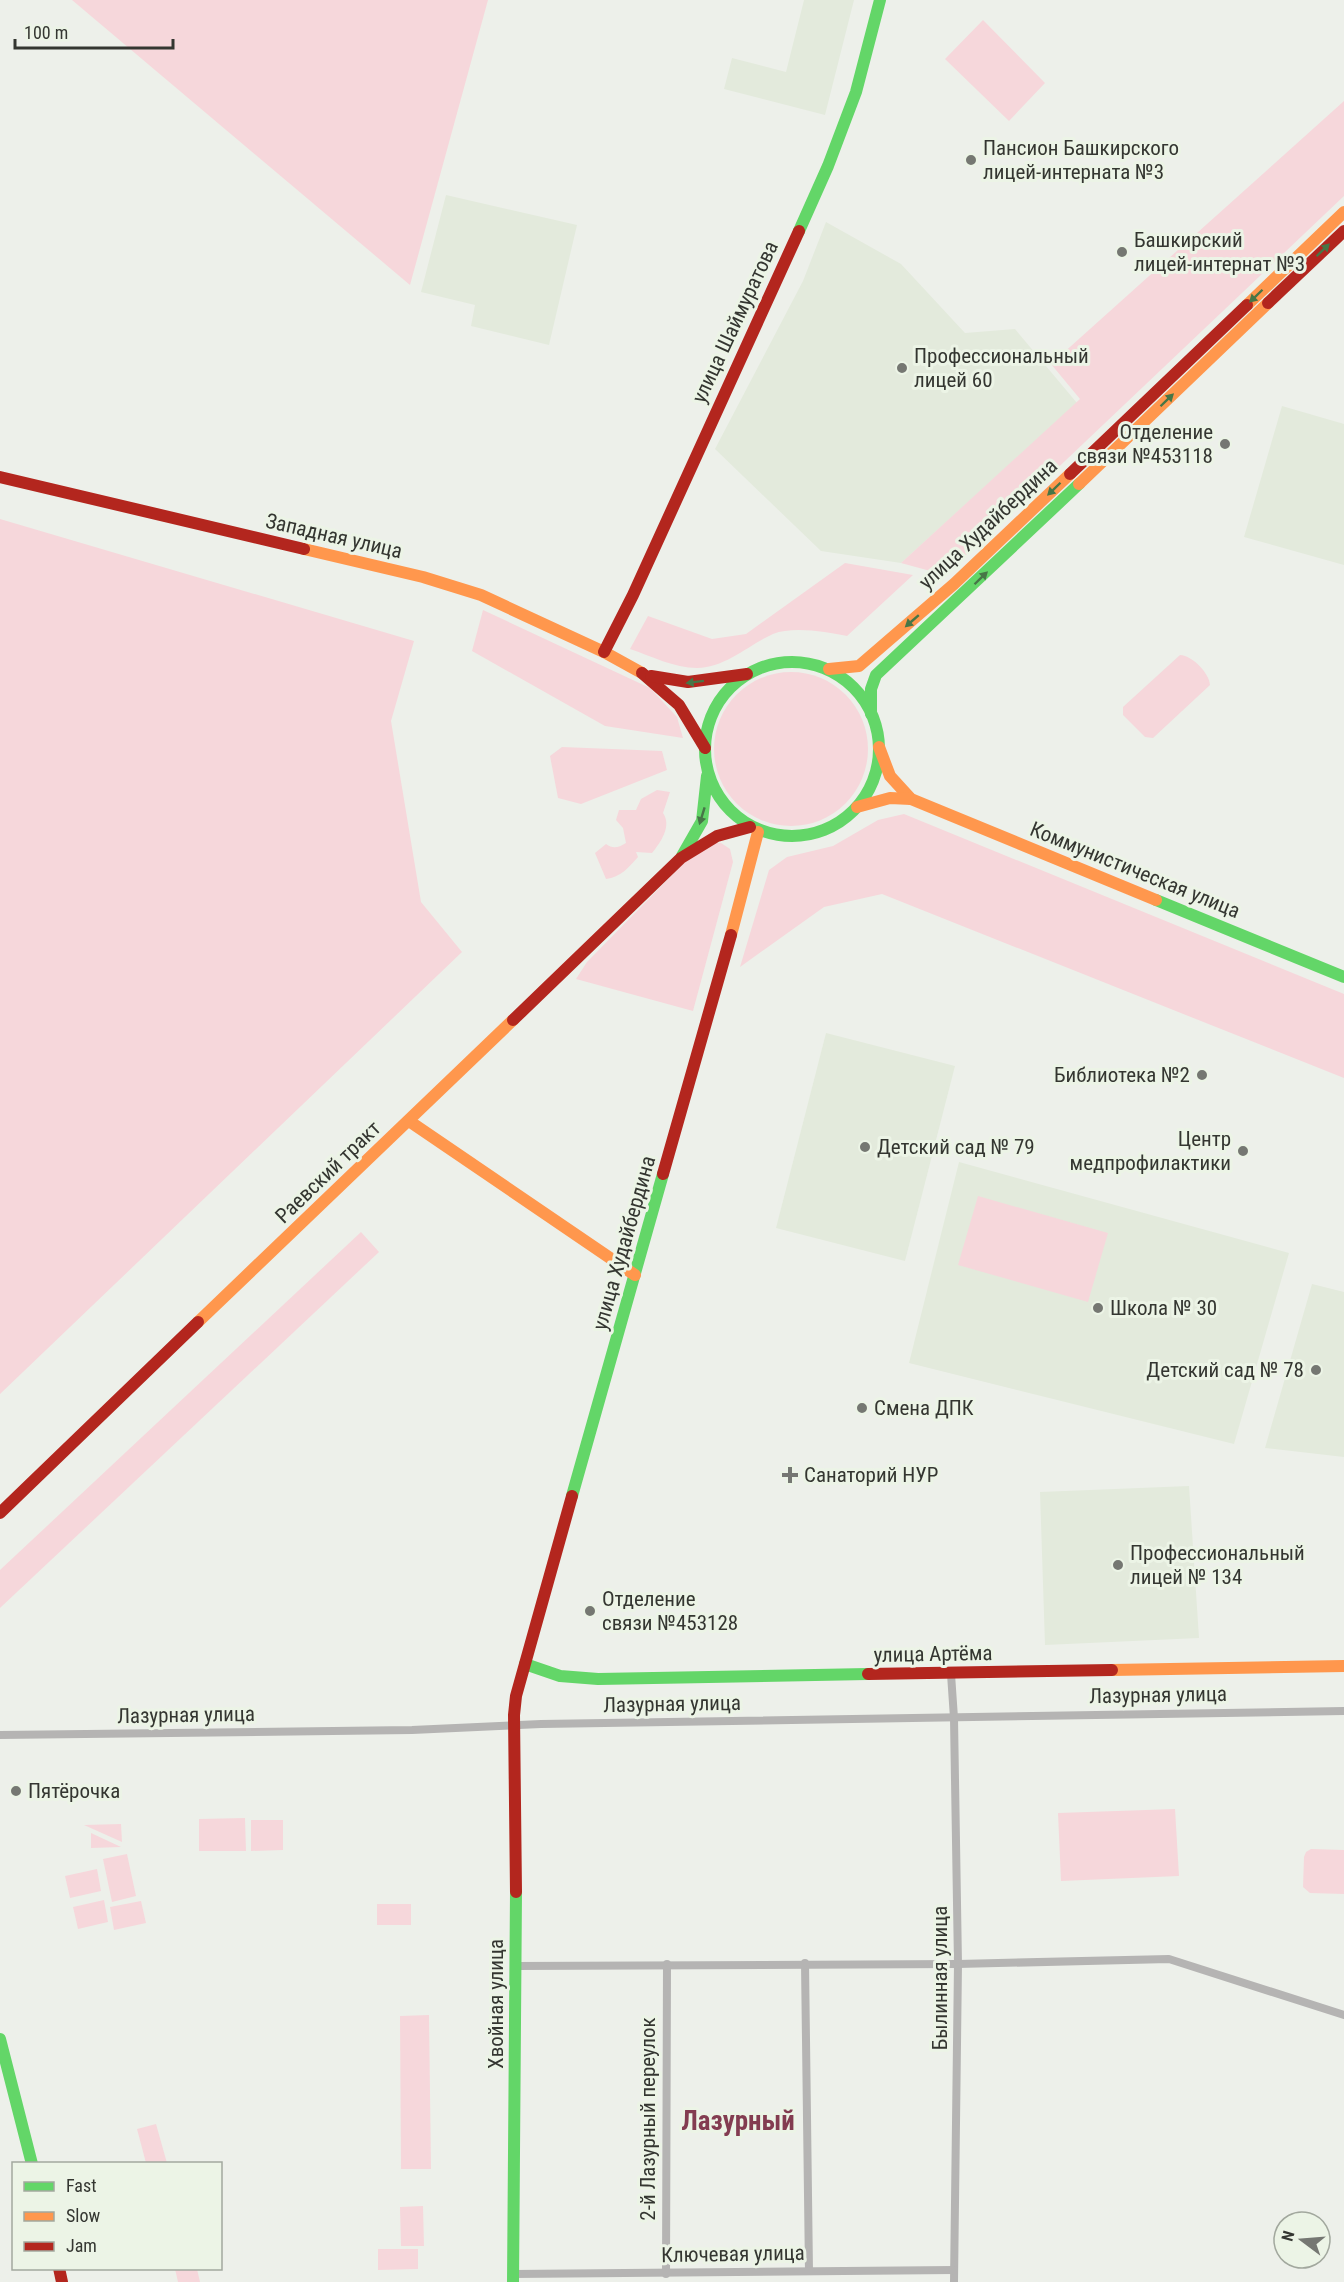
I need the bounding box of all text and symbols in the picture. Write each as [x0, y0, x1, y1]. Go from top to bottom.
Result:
scale bar [15, 12, 172, 50]
text: 100 m [24, 22, 68, 43]
place label: Пансион Башкирского лицей-интерната №3 [983, 136, 1179, 184]
marker: Пансион Башкирского лицей-интерната №3 [964, 153, 978, 167]
place label: Башкирский лицей-интернат №3 [1134, 228, 1305, 276]
street label: улица Шаймуратова [687, 237, 783, 407]
one-way arrow [1316, 244, 1330, 258]
marker: Башкирский лицей-интернат №3 [1115, 245, 1129, 259]
one-way arrow [1249, 289, 1264, 303]
place label: Профессиональный лицей 60 [914, 344, 1089, 392]
marker: Профессиональный лицей 60 [895, 361, 909, 375]
one-way arrow [1159, 393, 1173, 407]
place label: Отделение связи №453118 [1077, 420, 1213, 468]
marker: Отделение связи №453118 [1218, 437, 1232, 451]
street label: улица Худайбердина [914, 454, 1062, 594]
one-way arrow [1048, 481, 1062, 495]
street label: Западная улица [263, 509, 405, 563]
one-way arrow [973, 571, 988, 585]
one-way arrow [904, 615, 920, 628]
one-way arrow [686, 677, 705, 687]
one-way arrow [697, 807, 706, 825]
street label: Коммунистическая улица [1027, 817, 1243, 923]
place label: Библиотека №2 [1054, 1063, 1190, 1087]
marker: Библиотека №2 [1195, 1068, 1209, 1082]
street label: Раевский тракт [271, 1116, 385, 1228]
place label: Центр медпрофилактики [1070, 1127, 1231, 1175]
place label: Детский сад № 79 [877, 1135, 1035, 1159]
marker: Детский сад № 79 [858, 1140, 872, 1154]
marker: Центр медпрофилактики [1236, 1144, 1250, 1158]
street label: улица Худайбердина [588, 1153, 660, 1333]
place label: Школа № 30 [1110, 1296, 1217, 1320]
marker: Школа № 30 [1091, 1301, 1105, 1315]
place label: Детский сад № 78 [1146, 1358, 1304, 1382]
marker: Детский сад № 78 [1309, 1363, 1323, 1377]
place label: Смена ДПК [874, 1396, 974, 1420]
marker: Смена ДПК [855, 1401, 869, 1415]
place label: Санаторий НУР [804, 1463, 938, 1487]
marker: Санаторий НУР [781, 1466, 799, 1484]
place label: Профессиональный лицей № 134 [1130, 1541, 1305, 1589]
marker: Профессиональный лицей № 134 [1111, 1558, 1125, 1572]
place label: Отделение связи №453128 [602, 1587, 738, 1635]
marker: Отделение связи №453128 [583, 1604, 597, 1618]
street label: улица Артёма [873, 1641, 993, 1667]
street label: Лазурная улица [1089, 1682, 1227, 1708]
street label: Лазурная улица [603, 1691, 741, 1717]
street label: Лазурная улица [117, 1702, 255, 1728]
place label: Пятёрочка [28, 1779, 120, 1803]
marker: Пятёрочка [9, 1784, 23, 1798]
street label: Былинная улица [928, 1906, 952, 2050]
street label: Хвойная улица [484, 1939, 508, 2069]
street label: 2-й Лазурный переулок [636, 2017, 660, 2221]
district label: Лазурный [681, 2105, 795, 2137]
legend [12, 2162, 222, 2270]
text: Fast [66, 2175, 97, 2196]
text: Slow [66, 2205, 101, 2226]
north arrow [1272, 2210, 1332, 2270]
text: N [1278, 2229, 1299, 2243]
text: Jam [66, 2235, 97, 2256]
street label: Ключевая улица [661, 2241, 805, 2267]

